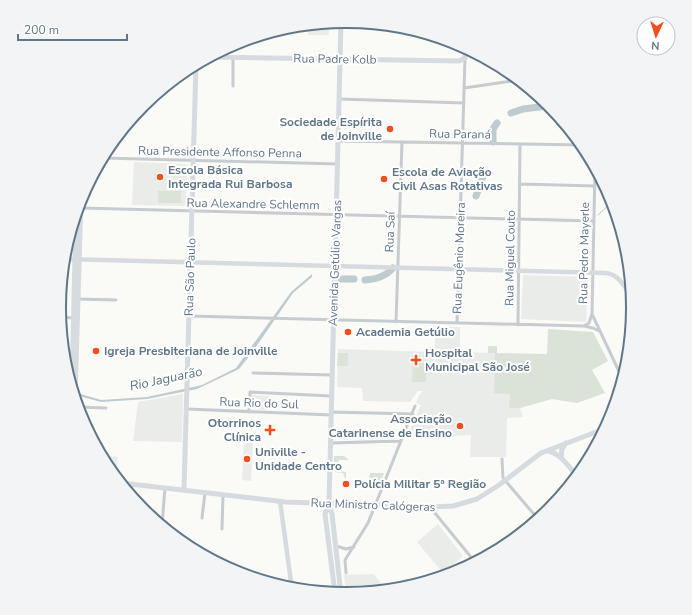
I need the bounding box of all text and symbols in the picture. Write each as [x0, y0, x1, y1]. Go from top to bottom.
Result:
scale bar [18, 16, 127, 42]
north arrow [636, 16, 676, 56]
text: 200 m [24, 22, 59, 38]
text: N [651, 38, 660, 53]
street label: Rua Padre Kolb [293, 50, 377, 68]
place label: Sociedade Espírita de Joinville [279, 114, 382, 144]
marker: Sociedade Espírita de Joinville [385, 124, 395, 134]
street label: Rua Paraná [429, 125, 491, 143]
street label: Rua Presidente Affonso Penna [138, 143, 302, 161]
place label: Escola Básica Integrada Rui Barbosa [168, 162, 292, 192]
place label: Escola de Aviação Civil Asas Rotativas [392, 164, 503, 194]
marker: Escola Básica Integrada Rui Barbosa [155, 172, 165, 182]
marker: Escola de Aviação Civil Asas Rotativas [379, 174, 389, 184]
street label: Rua Alexandre Schlemm [186, 195, 320, 213]
street label: Avenida Getúlio Vargas [325, 199, 345, 326]
street label: Rua Eugênio Moreira [449, 202, 469, 314]
street label: Rua Pedro Mayerle [575, 202, 593, 304]
street label: Rua Saí [381, 210, 399, 253]
street label: Rua Miguel Couto [501, 210, 519, 306]
street label: Rua São Paulo [181, 237, 199, 316]
place label: Academia Getúlio [356, 324, 455, 340]
marker: Academia Getúlio [343, 327, 353, 337]
place label: Igreja Presbiteriana de Joinville [104, 343, 278, 359]
place label: Hospital Municipal São José [425, 345, 530, 375]
marker: Igreja Presbiteriana de Joinville [91, 346, 101, 356]
marker: Hospital Municipal São José [410, 354, 422, 366]
water label: Rio Jaguarão [128, 363, 204, 395]
street label: Rua Rio do Sul [219, 394, 299, 412]
place label: Associação Catarinense de Ensino [328, 411, 452, 441]
place label: Otorrinos Clínica [208, 415, 261, 445]
marker: Associação Catarinense de Ensino [455, 421, 465, 431]
marker: Otorrinos Clínica [264, 424, 276, 436]
place label: Univille - Unidade Centro [255, 444, 342, 474]
marker: Univille - Unidade Centro [242, 454, 252, 464]
place label: Polícia Militar 5ª Região [354, 476, 486, 492]
marker: Polícia Militar 5ª Região [341, 479, 351, 489]
street label: Rua Ministro Calógeras [310, 495, 436, 515]

